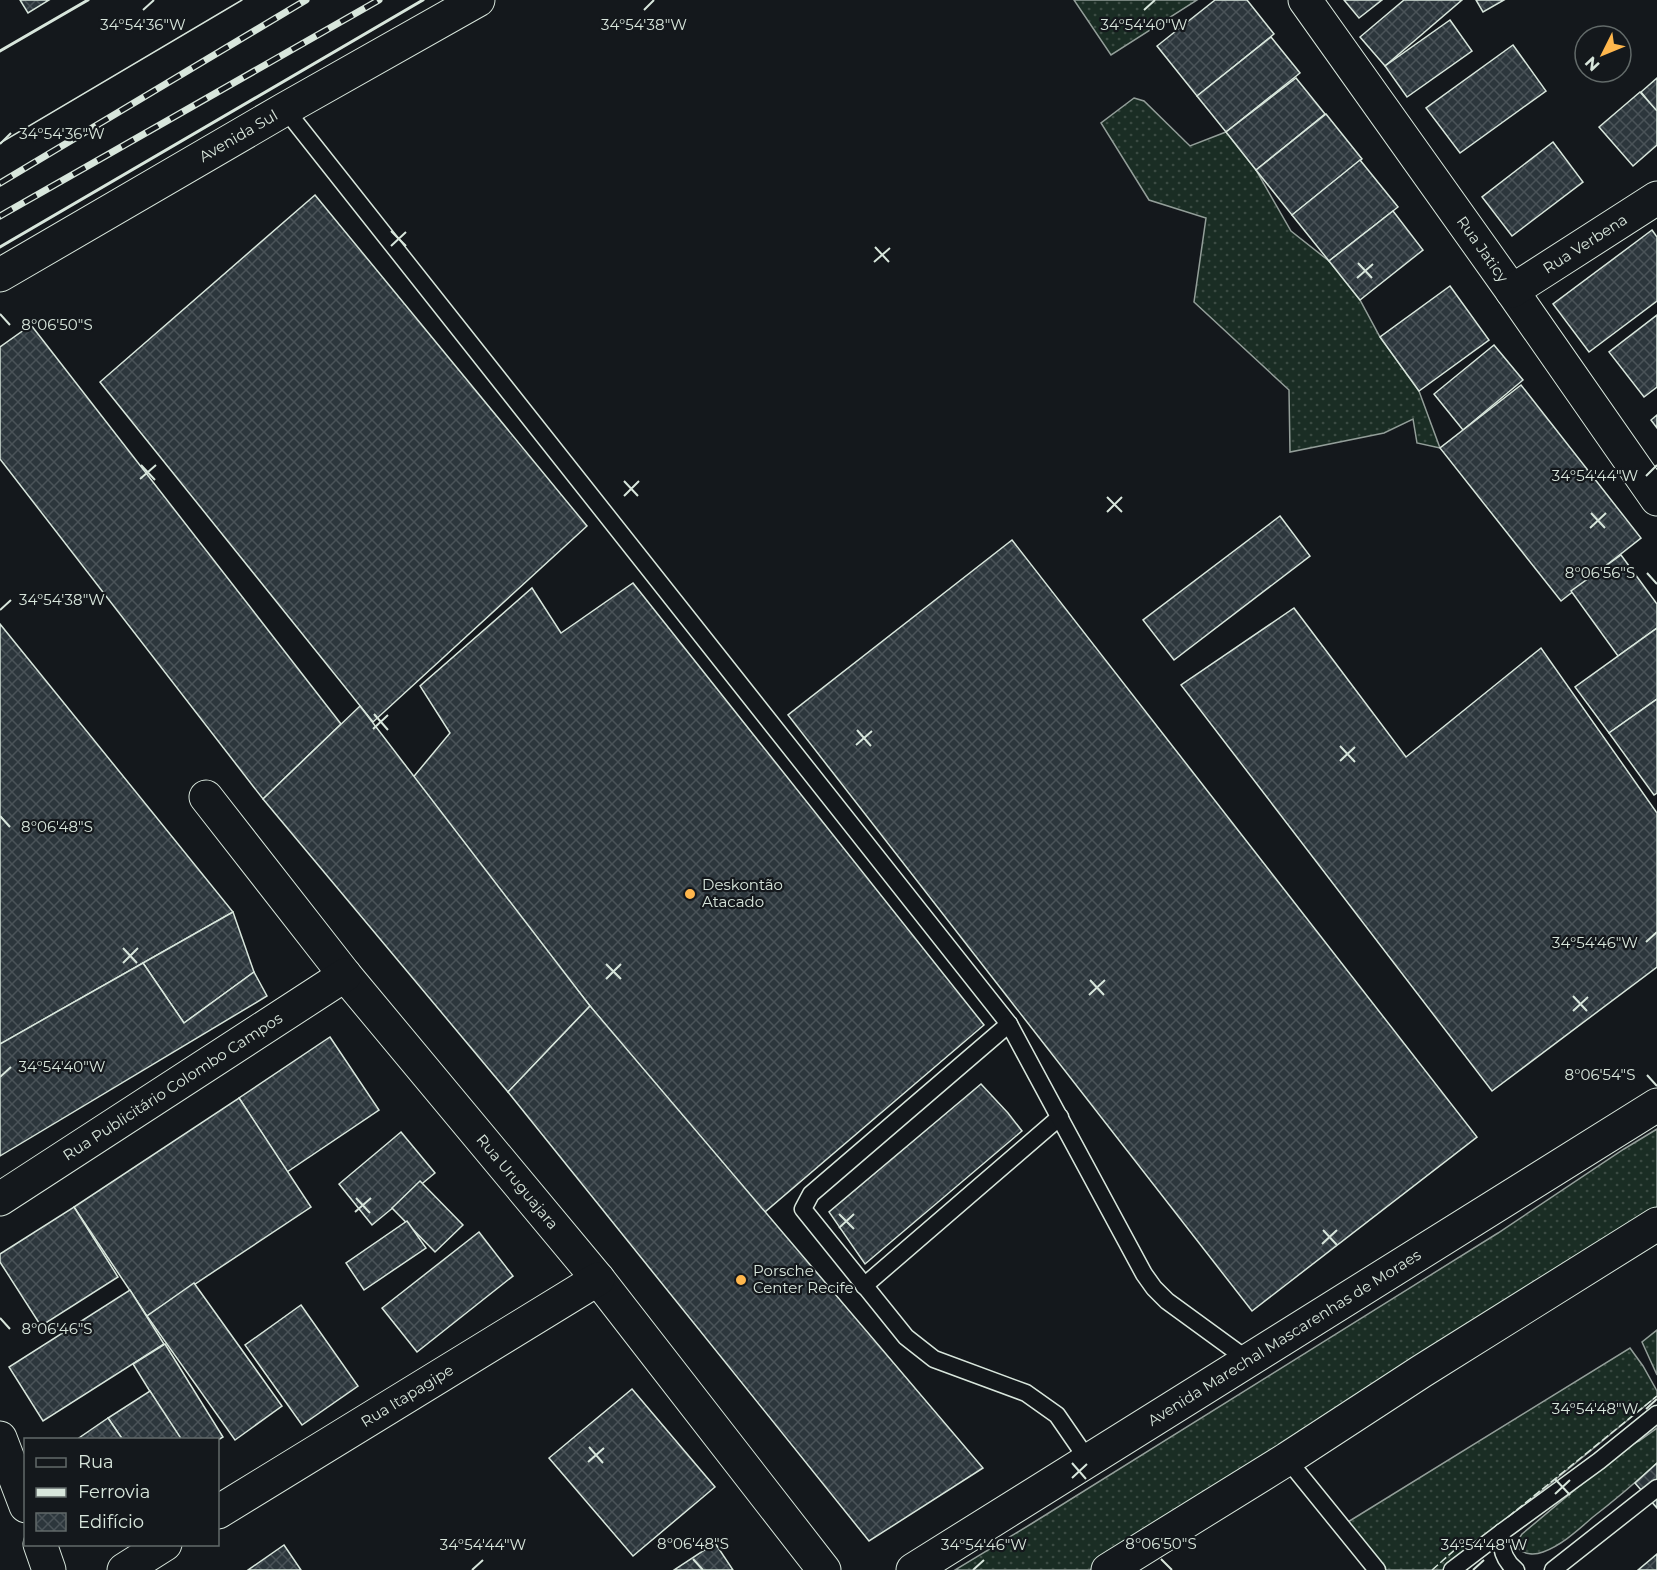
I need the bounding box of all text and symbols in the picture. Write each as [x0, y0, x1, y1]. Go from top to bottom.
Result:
text: 34°54'36"W [100, 15, 186, 34]
text: 34°54'38"W [601, 15, 687, 34]
text: 34°54'40"W [1101, 15, 1188, 34]
north arrow [1573, 24, 1633, 84]
text: N [1581, 53, 1604, 75]
street label: Avenida Sul [195, 105, 281, 166]
text: 34°54'36"W [19, 124, 105, 143]
street label: Rua Verbena [1539, 210, 1631, 278]
street label: Rua Jaticy [1453, 212, 1513, 287]
text: 8°06'50"S [21, 315, 93, 334]
text: 34°54'44"W [1552, 466, 1639, 485]
text: 8°06'56"S [1565, 563, 1635, 582]
text: 34°54'38"W [19, 590, 105, 609]
text: 8°06'48"S [21, 817, 93, 836]
place label: Deskontão Atacado [702, 875, 783, 911]
marker: Deskontão Atacado [683, 887, 697, 901]
text: 34°54'46"W [1552, 933, 1638, 952]
street label: Rua Publicitário Colombo Campos [59, 1008, 286, 1165]
text: 34°54'40"W [19, 1057, 106, 1076]
text: 8°06'54"S [1565, 1065, 1635, 1084]
street label: Rua Uruguajara [472, 1130, 563, 1233]
street label: Avenida Marechal Mascarenhas de Moraes [1144, 1245, 1424, 1430]
place label: Porsche Center Recife [753, 1261, 854, 1297]
marker: Porsche Center Recife [734, 1273, 748, 1287]
text: 8°06'46"S [21, 1319, 93, 1338]
street label: Rua Itapagipe [357, 1360, 457, 1431]
text: 34°54'48"W [1552, 1399, 1639, 1418]
legend [24, 1438, 219, 1546]
text: Rua [78, 1451, 114, 1473]
text: Ferrovia [78, 1481, 150, 1503]
text: Edifício [78, 1511, 144, 1533]
text: 8°06'48"S [657, 1534, 729, 1553]
text: 8°06'50"S [1125, 1534, 1197, 1553]
text: 34°54'44"W [440, 1535, 527, 1554]
text: 34°54'46"W [941, 1535, 1027, 1554]
text: 34°54'48"W [1441, 1535, 1528, 1554]

